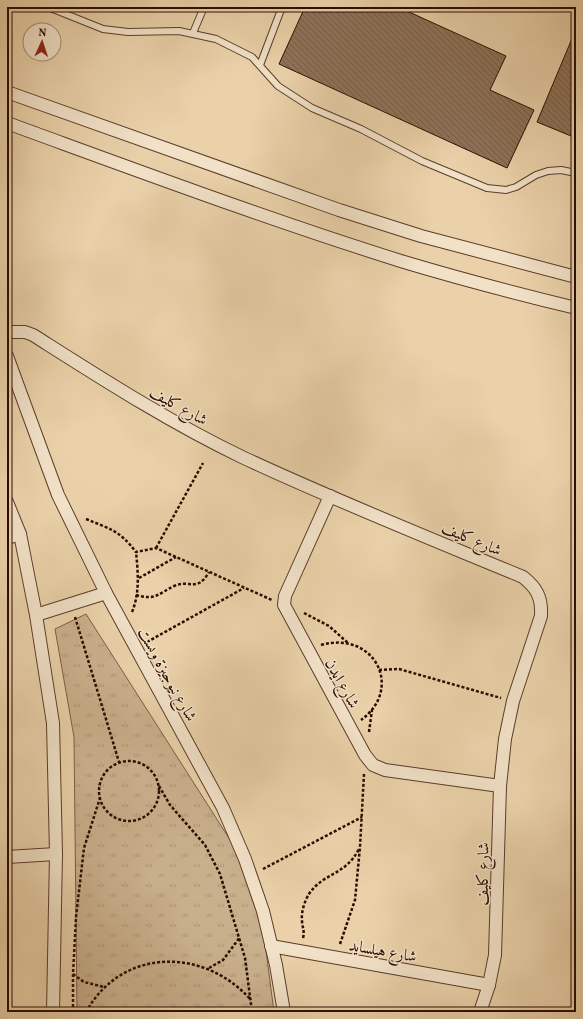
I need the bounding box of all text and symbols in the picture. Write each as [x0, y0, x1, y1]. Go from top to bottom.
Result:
north arrow [22, 22, 62, 62]
text: N [38, 26, 47, 41]
street label: شارع كليف [144, 382, 211, 433]
street label: شارع كليف [437, 517, 505, 563]
street label: شارع نيوجيزة ويست [130, 624, 201, 726]
street label: شارع ايدن [318, 655, 364, 713]
street label: شارع كليف [472, 842, 497, 906]
street label: شارع هيلسايد [347, 935, 418, 970]

